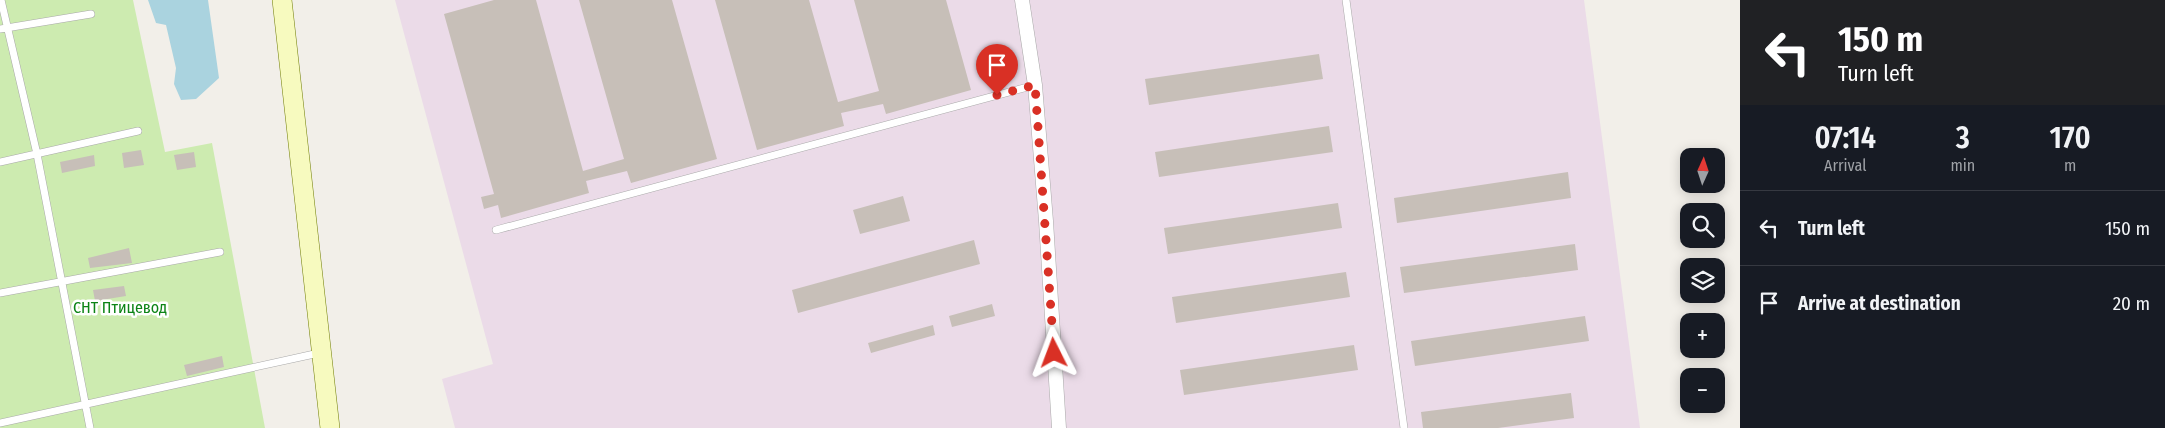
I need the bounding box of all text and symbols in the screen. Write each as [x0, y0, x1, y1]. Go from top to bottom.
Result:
text: 150 m [1838, 18, 1923, 60]
icon: left [1755, 20, 1820, 85]
pin [976, 44, 1018, 95]
icon: arrive [983, 51, 1011, 79]
text: Turn left [1838, 60, 1914, 87]
text: 07:14 [1814, 120, 1876, 156]
text: 3 [1956, 120, 1970, 156]
text: 170 [2050, 120, 2091, 156]
north arrow [1680, 148, 1725, 192]
map controls [1680, 148, 1725, 413]
text: Arrival [1824, 156, 1866, 175]
text: min [1950, 156, 1975, 175]
text: m [2064, 156, 2076, 175]
button: search [1680, 203, 1725, 248]
icon: left [1755, 214, 1783, 242]
text: Turn left [1798, 217, 1865, 240]
text: 150 m [2105, 217, 2150, 240]
button: layers [1680, 258, 1725, 303]
icon: arrive [1755, 289, 1783, 317]
text: Arrive at destination [1798, 292, 1961, 315]
text: 20 m [2113, 292, 2150, 315]
park label: СНТ Птицевод [73, 298, 167, 317]
button: + [1680, 313, 1725, 358]
position arrow [1027, 326, 1079, 378]
button: − [1680, 368, 1725, 413]

